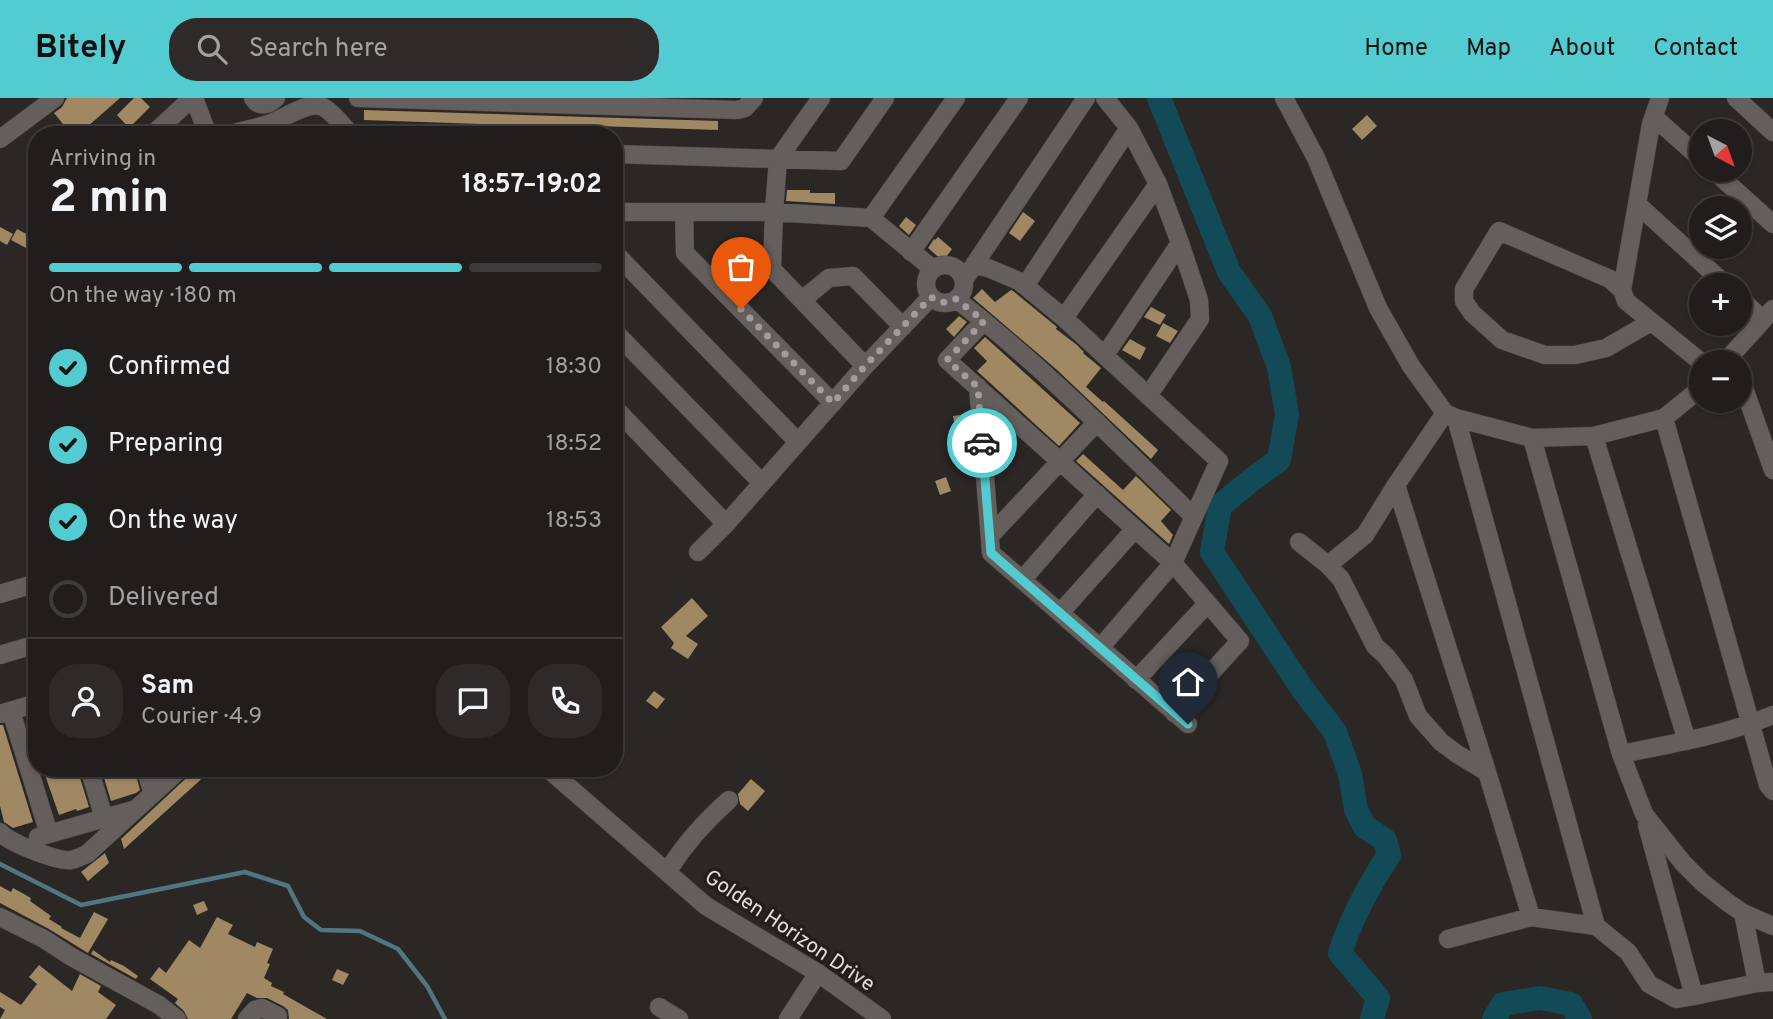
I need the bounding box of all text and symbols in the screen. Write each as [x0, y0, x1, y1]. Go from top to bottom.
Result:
search box [169, 18, 659, 81]
text: Bitely [35, 28, 127, 70]
icon: search [193, 30, 231, 68]
text: Search here [249, 33, 388, 66]
text: Home [1364, 34, 1428, 64]
text: Map [1466, 34, 1511, 64]
text: About [1549, 34, 1615, 64]
text: Contact [1653, 34, 1738, 64]
north arrow [1689, 119, 1752, 182]
map controls [1689, 119, 1752, 413]
text: Arriving in [49, 145, 156, 174]
text: 18:57–19:02 [462, 169, 602, 202]
text: 2 min [49, 170, 169, 229]
button: layers [1689, 196, 1752, 259]
pin [711, 237, 771, 309]
icon: bag [722, 248, 760, 286]
button: + [1689, 273, 1752, 336]
text: On the way · 180 m [49, 282, 237, 311]
icon: check [49, 349, 87, 387]
button: − [1689, 350, 1752, 413]
text: Confirmed [108, 351, 231, 384]
text: 18:30 [546, 353, 602, 382]
courier [947, 408, 1017, 478]
icon: car [963, 424, 1001, 462]
icon: check [49, 426, 87, 464]
text: Preparing [108, 428, 223, 461]
text: 18:52 [546, 430, 602, 459]
icon: check [49, 503, 87, 541]
text: On the way [108, 505, 238, 538]
text: 18:53 [546, 507, 602, 536]
text: Delivered [108, 582, 219, 615]
pin [1158, 652, 1218, 724]
icon: home [1169, 663, 1207, 701]
button: person [49, 664, 123, 738]
button: chat [436, 664, 510, 738]
button: phone [528, 664, 602, 738]
text: Sam [141, 670, 194, 703]
text: Courier · 4.9 [141, 703, 262, 732]
street label: Golden Horizon Drive [699, 864, 880, 998]

